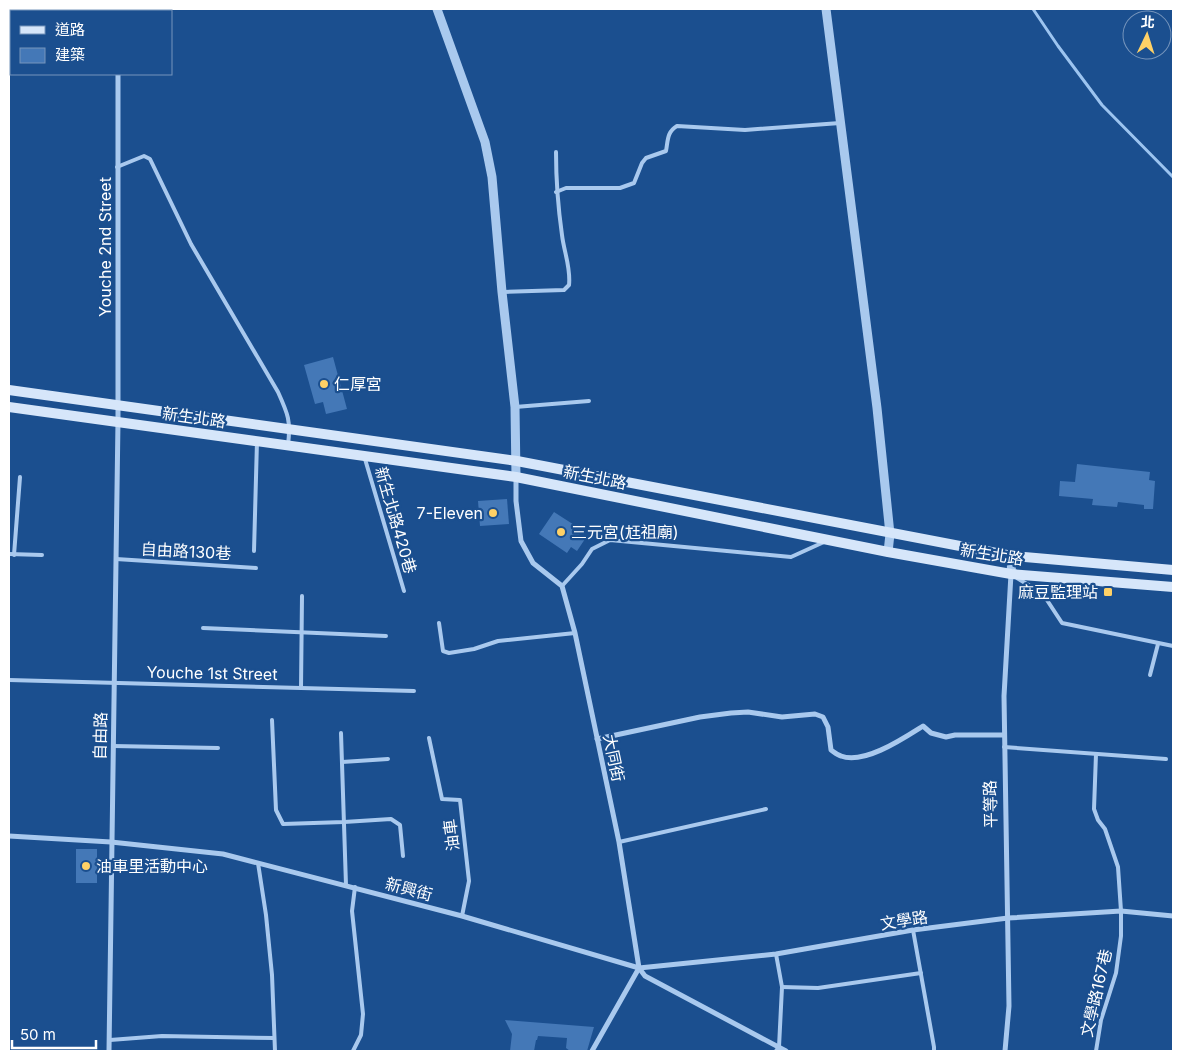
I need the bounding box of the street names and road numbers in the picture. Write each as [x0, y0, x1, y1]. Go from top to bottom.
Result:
street label: Youche 2nd Street [95, 177, 115, 317]
street label: 新生北路 [161, 403, 227, 431]
street label: 新生北路 [562, 461, 628, 493]
street label: 新生北路420巷 [371, 464, 421, 576]
street label: 自由路130巷 [140, 539, 232, 563]
street label: 新生北路 [959, 539, 1025, 569]
street label: Youche 1st Street [146, 662, 278, 684]
street label: 自由路 [90, 712, 110, 760]
street label: 大同街 [599, 732, 629, 784]
street label: 平等路 [980, 780, 1000, 828]
street label: 油車 [439, 818, 463, 852]
street label: 新興街 [383, 873, 435, 905]
street label: 文學路 [879, 906, 929, 934]
street label: 文學路167巷 [1076, 947, 1116, 1039]

